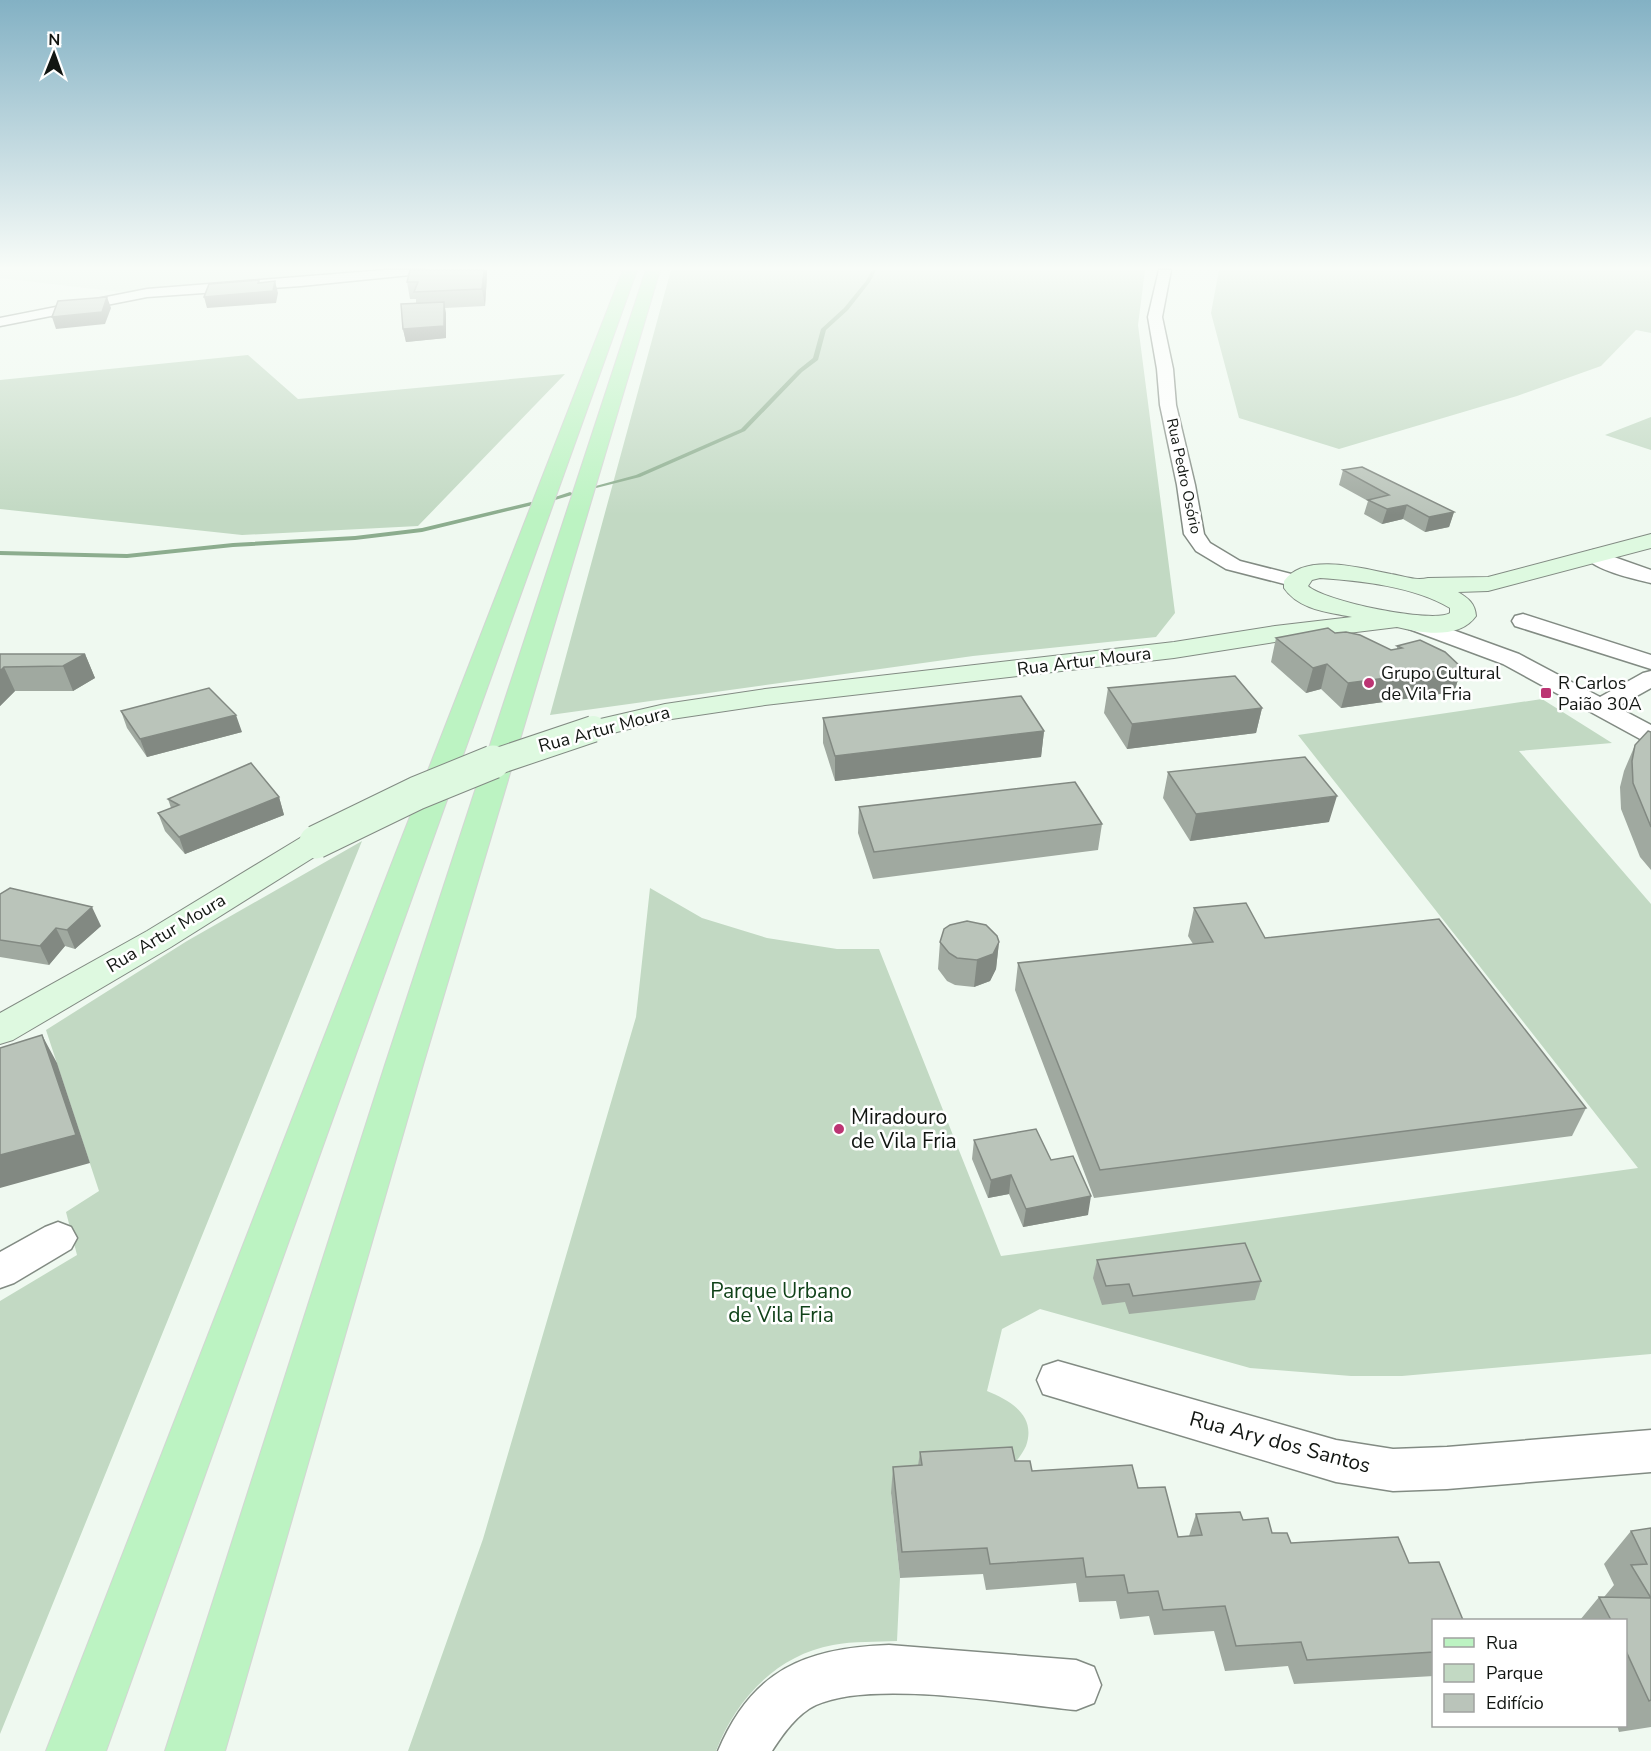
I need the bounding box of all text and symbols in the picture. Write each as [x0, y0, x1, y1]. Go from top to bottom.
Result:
north arrow [24, 24, 84, 84]
text: N [48, 29, 60, 51]
street label: Rua Pedro Osório [1162, 416, 1206, 536]
street label: Rua Artur Moura [1015, 641, 1153, 681]
place label: Grupo Cultural de Vila Fria [1381, 661, 1501, 706]
place label: R Carlos Paião 30A [1558, 671, 1642, 716]
marker: Grupo Cultural de Vila Fria [1362, 676, 1376, 690]
marker: R Carlos Paião 30A [1539, 686, 1553, 700]
street label: Rua Artur Moura [536, 700, 672, 758]
street label: Rua Artur Moura [102, 888, 230, 978]
place label: Miradouro de Vila Fria [851, 1103, 957, 1155]
marker: Miradouro de Vila Fria [832, 1122, 846, 1136]
park label: Parque Urbano de Vila Fria [710, 1277, 852, 1329]
street label: Rua Ary dos Santos [1186, 1404, 1374, 1480]
legend [1432, 1619, 1627, 1727]
text: Rua [1486, 1631, 1518, 1655]
text: Parque [1486, 1661, 1543, 1685]
text: Edifício [1486, 1691, 1544, 1715]

